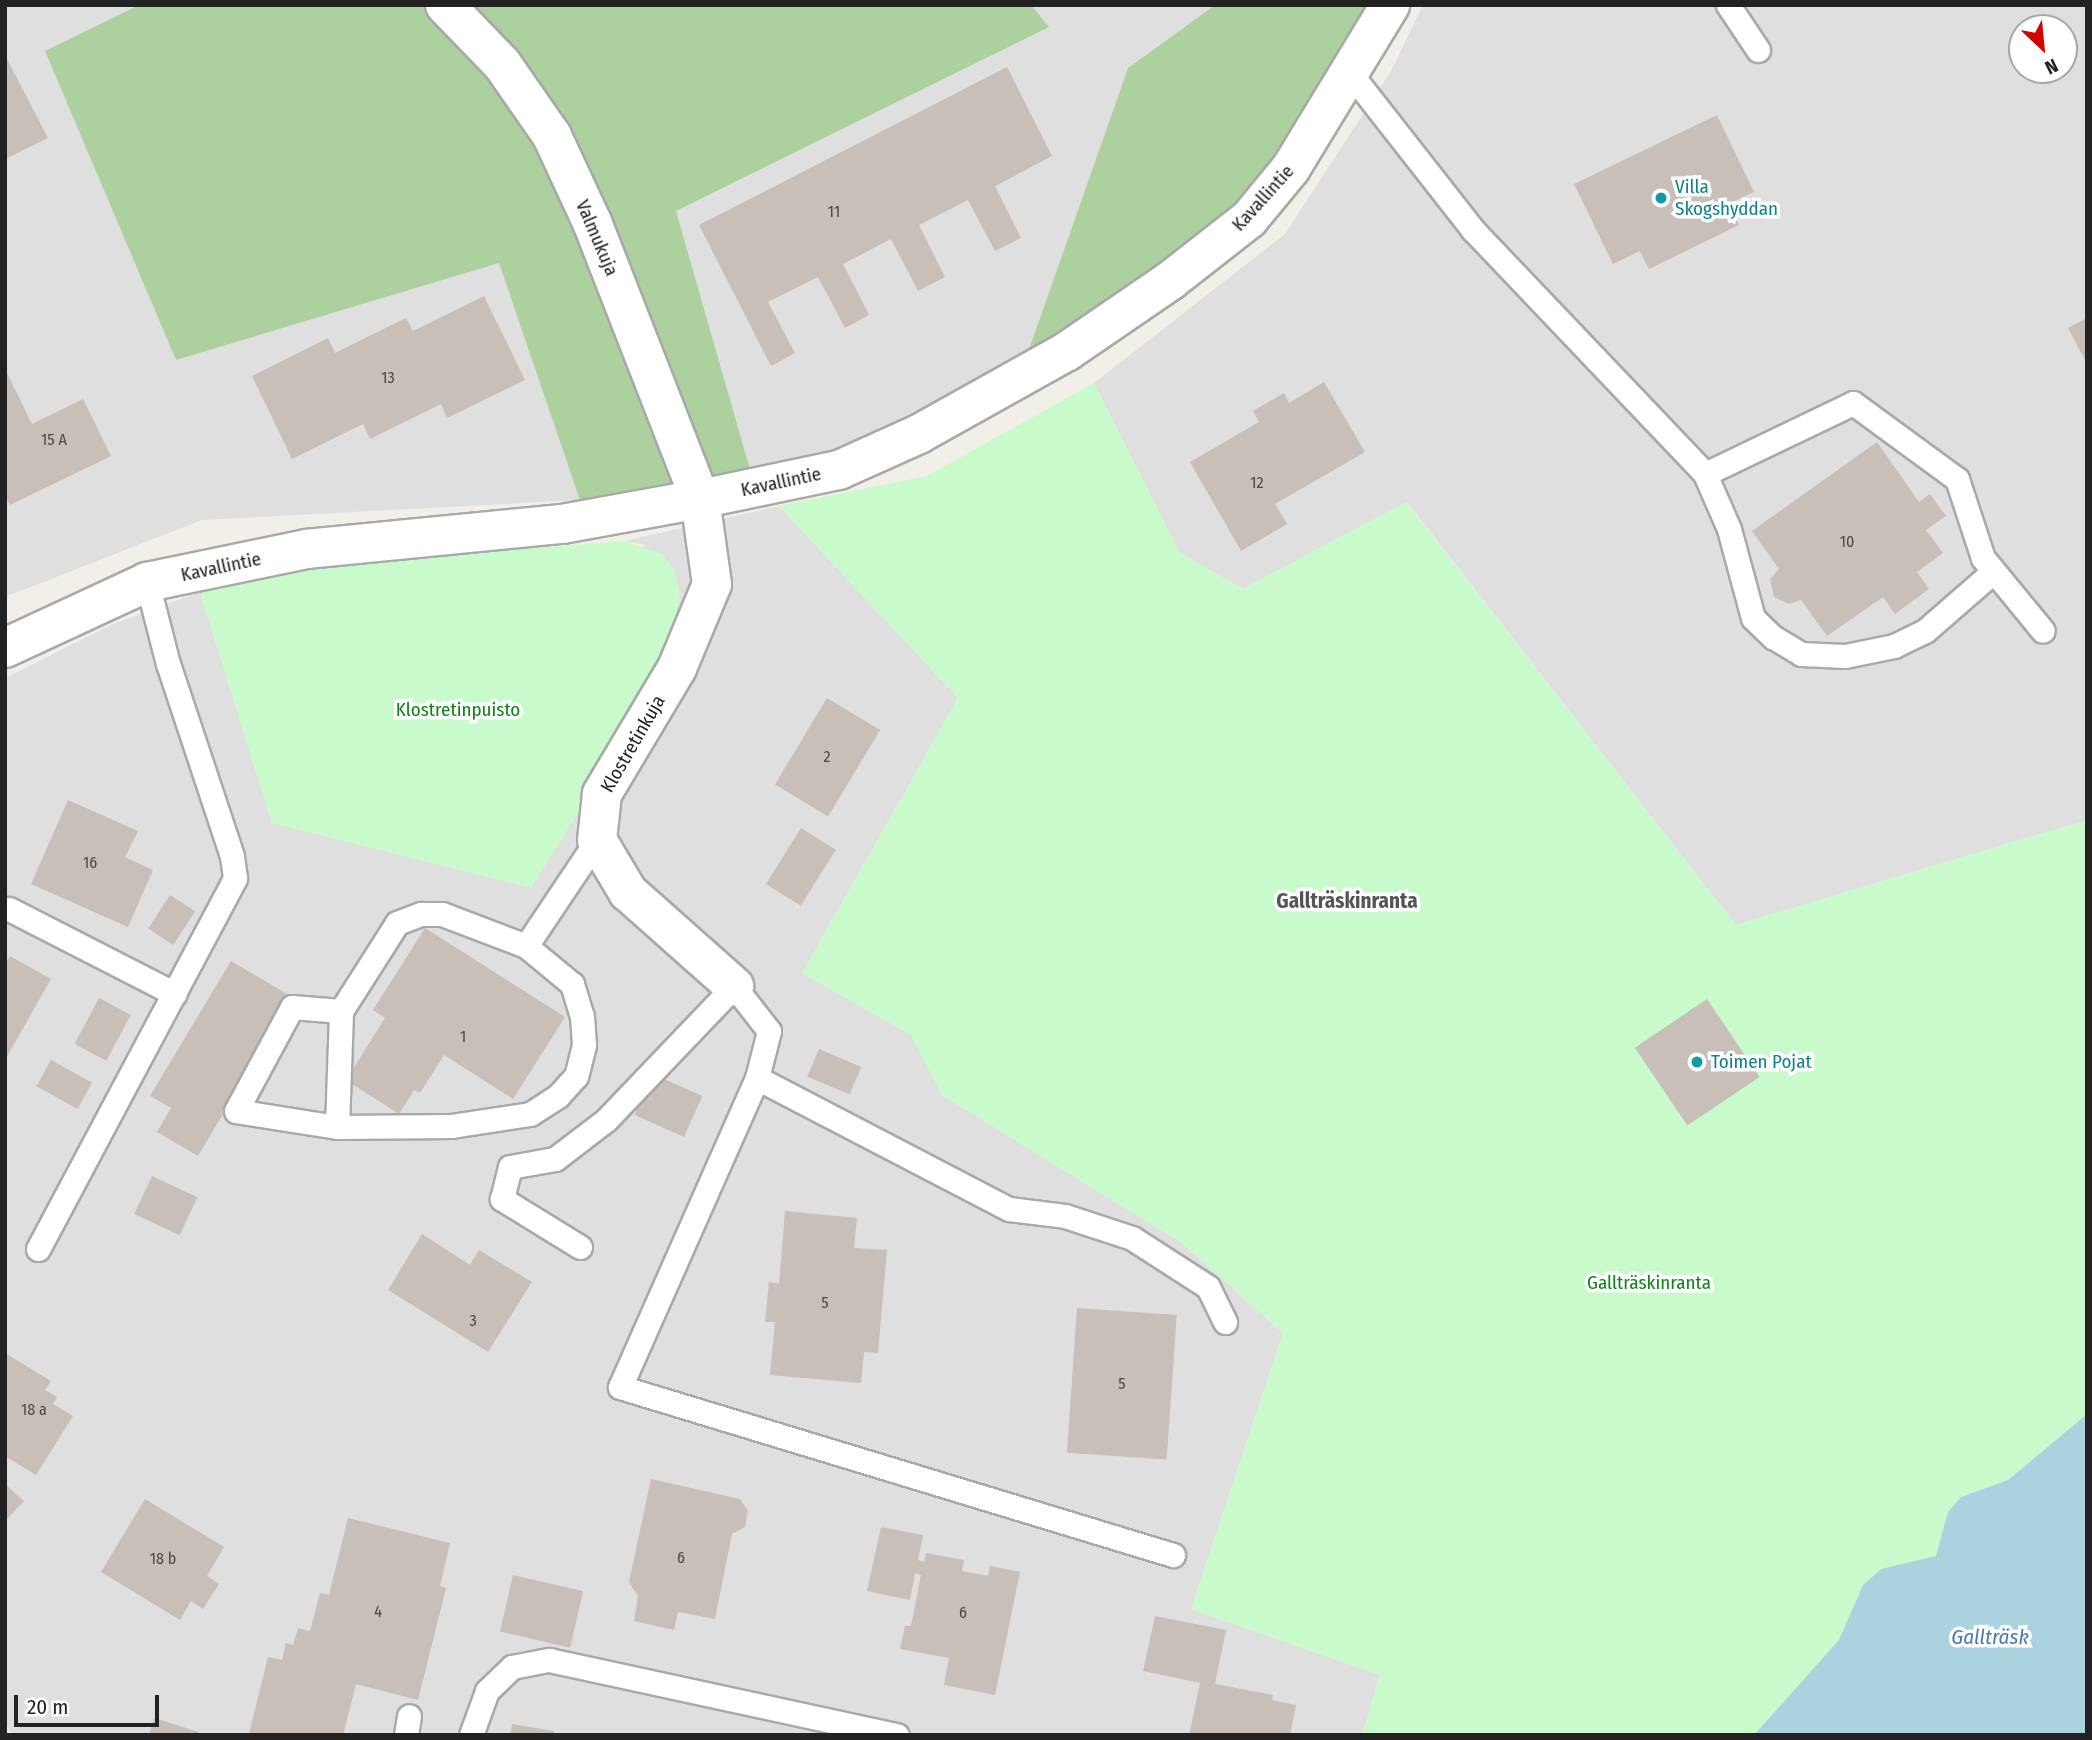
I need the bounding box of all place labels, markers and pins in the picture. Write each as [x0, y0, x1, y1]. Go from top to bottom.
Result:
place label: Villa Skogshyddan [1675, 176, 1778, 220]
marker: Villa Skogshyddan [1653, 190, 1669, 206]
place label: Toimen Pojat [1711, 1051, 1812, 1073]
marker: Toimen Pojat [1689, 1054, 1705, 1070]

